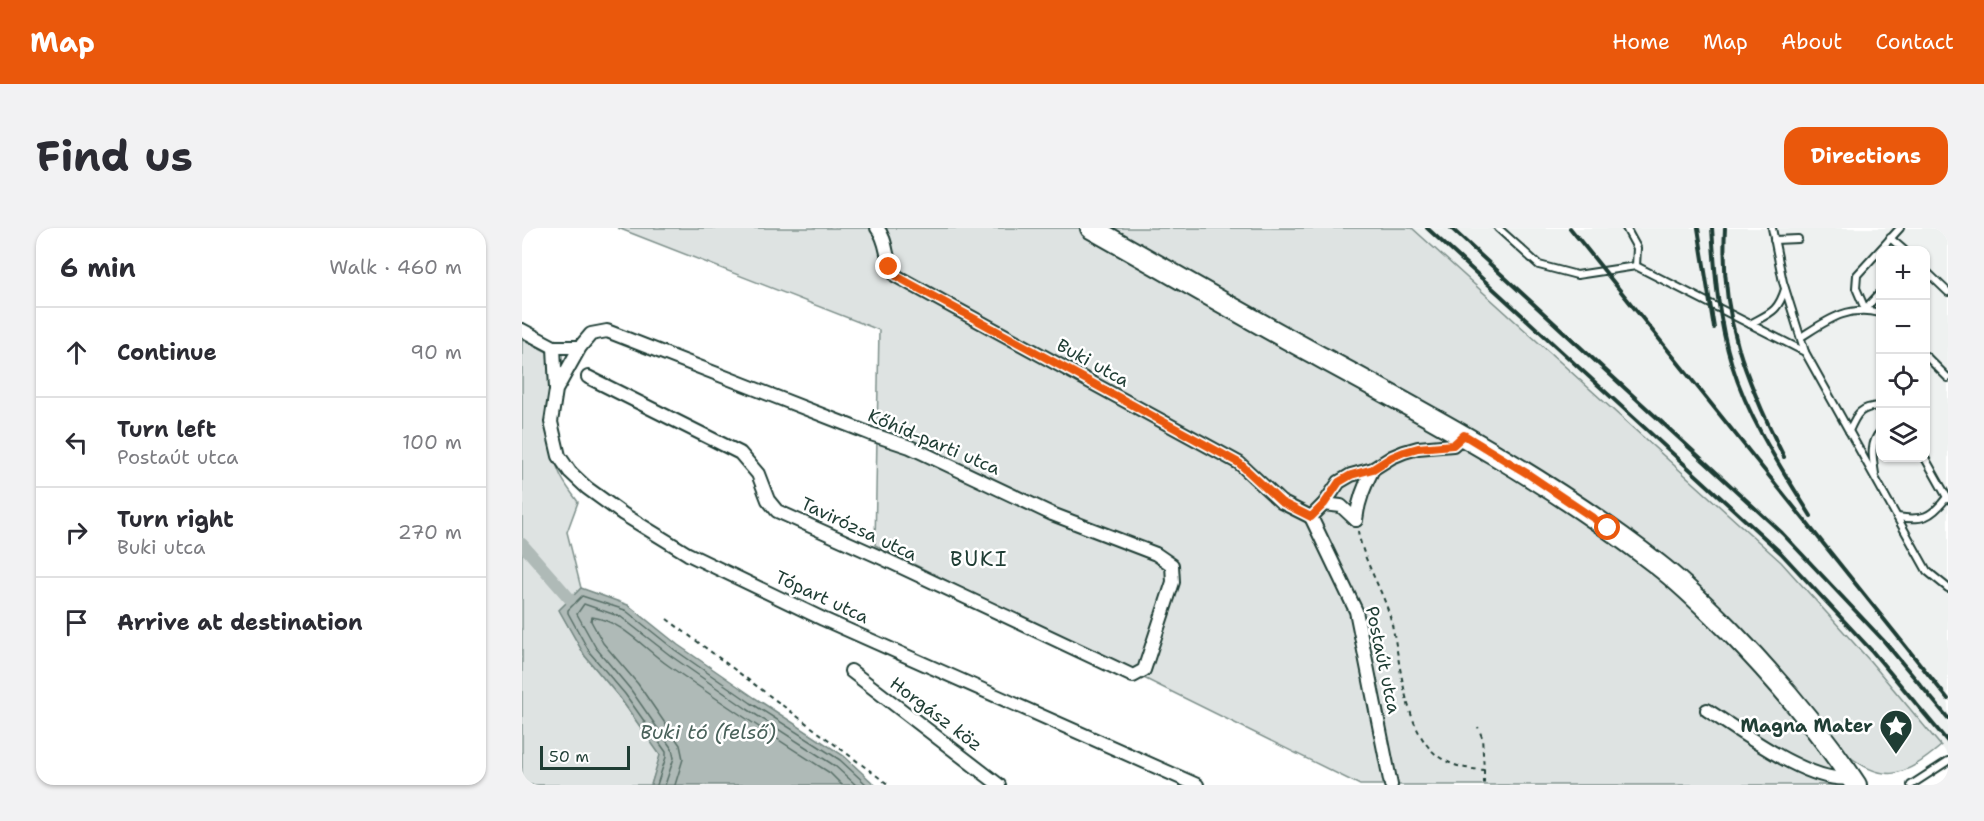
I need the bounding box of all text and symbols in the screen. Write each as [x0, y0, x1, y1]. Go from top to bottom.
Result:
text: Map [30, 23, 95, 61]
text: Home [1612, 28, 1670, 56]
text: Map [1703, 28, 1748, 56]
text: About [1781, 28, 1842, 56]
text: Contact [1875, 28, 1954, 56]
button: Directions [1784, 127, 1948, 185]
text: Find us [36, 128, 193, 184]
map controls [1876, 246, 1930, 462]
button: + [1876, 246, 1930, 300]
text: 6 min [60, 250, 136, 285]
route end [875, 253, 901, 279]
text: Walk · 460 m [329, 254, 462, 280]
button: − [1876, 300, 1930, 354]
street label: Buki utca [1052, 333, 1134, 393]
icon: ahead [60, 336, 93, 369]
text: Continue [117, 338, 217, 367]
text: 90 m [410, 339, 462, 365]
button: locate [1876, 354, 1930, 408]
street label: Kőhíd-parti utca [864, 403, 1004, 481]
button: layers [1876, 408, 1930, 462]
text: Turn left [117, 415, 216, 444]
icon: left [60, 426, 93, 459]
text: 100 m [402, 429, 462, 455]
text: Postaút utca [117, 444, 239, 470]
street label: Tavirózsa utca [797, 492, 921, 566]
text: Turn right [117, 505, 234, 534]
route start [1594, 514, 1620, 540]
icon: right [60, 516, 93, 549]
text: 270 m [398, 519, 462, 545]
text: Buki utca [117, 534, 205, 560]
district label: BUKI [950, 545, 1008, 573]
street label: Tópart utca [771, 565, 873, 629]
street label: Postaút utca [1360, 604, 1406, 716]
icon: arrive [60, 606, 93, 639]
text: Arrive at destination [117, 608, 363, 637]
street label: Horgász köz [885, 671, 987, 757]
place icon: Magna Mater [1878, 708, 1914, 755]
place label: Magna Mater [1740, 714, 1873, 738]
water label: Buki tó (felső) [640, 719, 776, 745]
scale bar [540, 743, 630, 770]
text: 50 m [549, 746, 589, 767]

